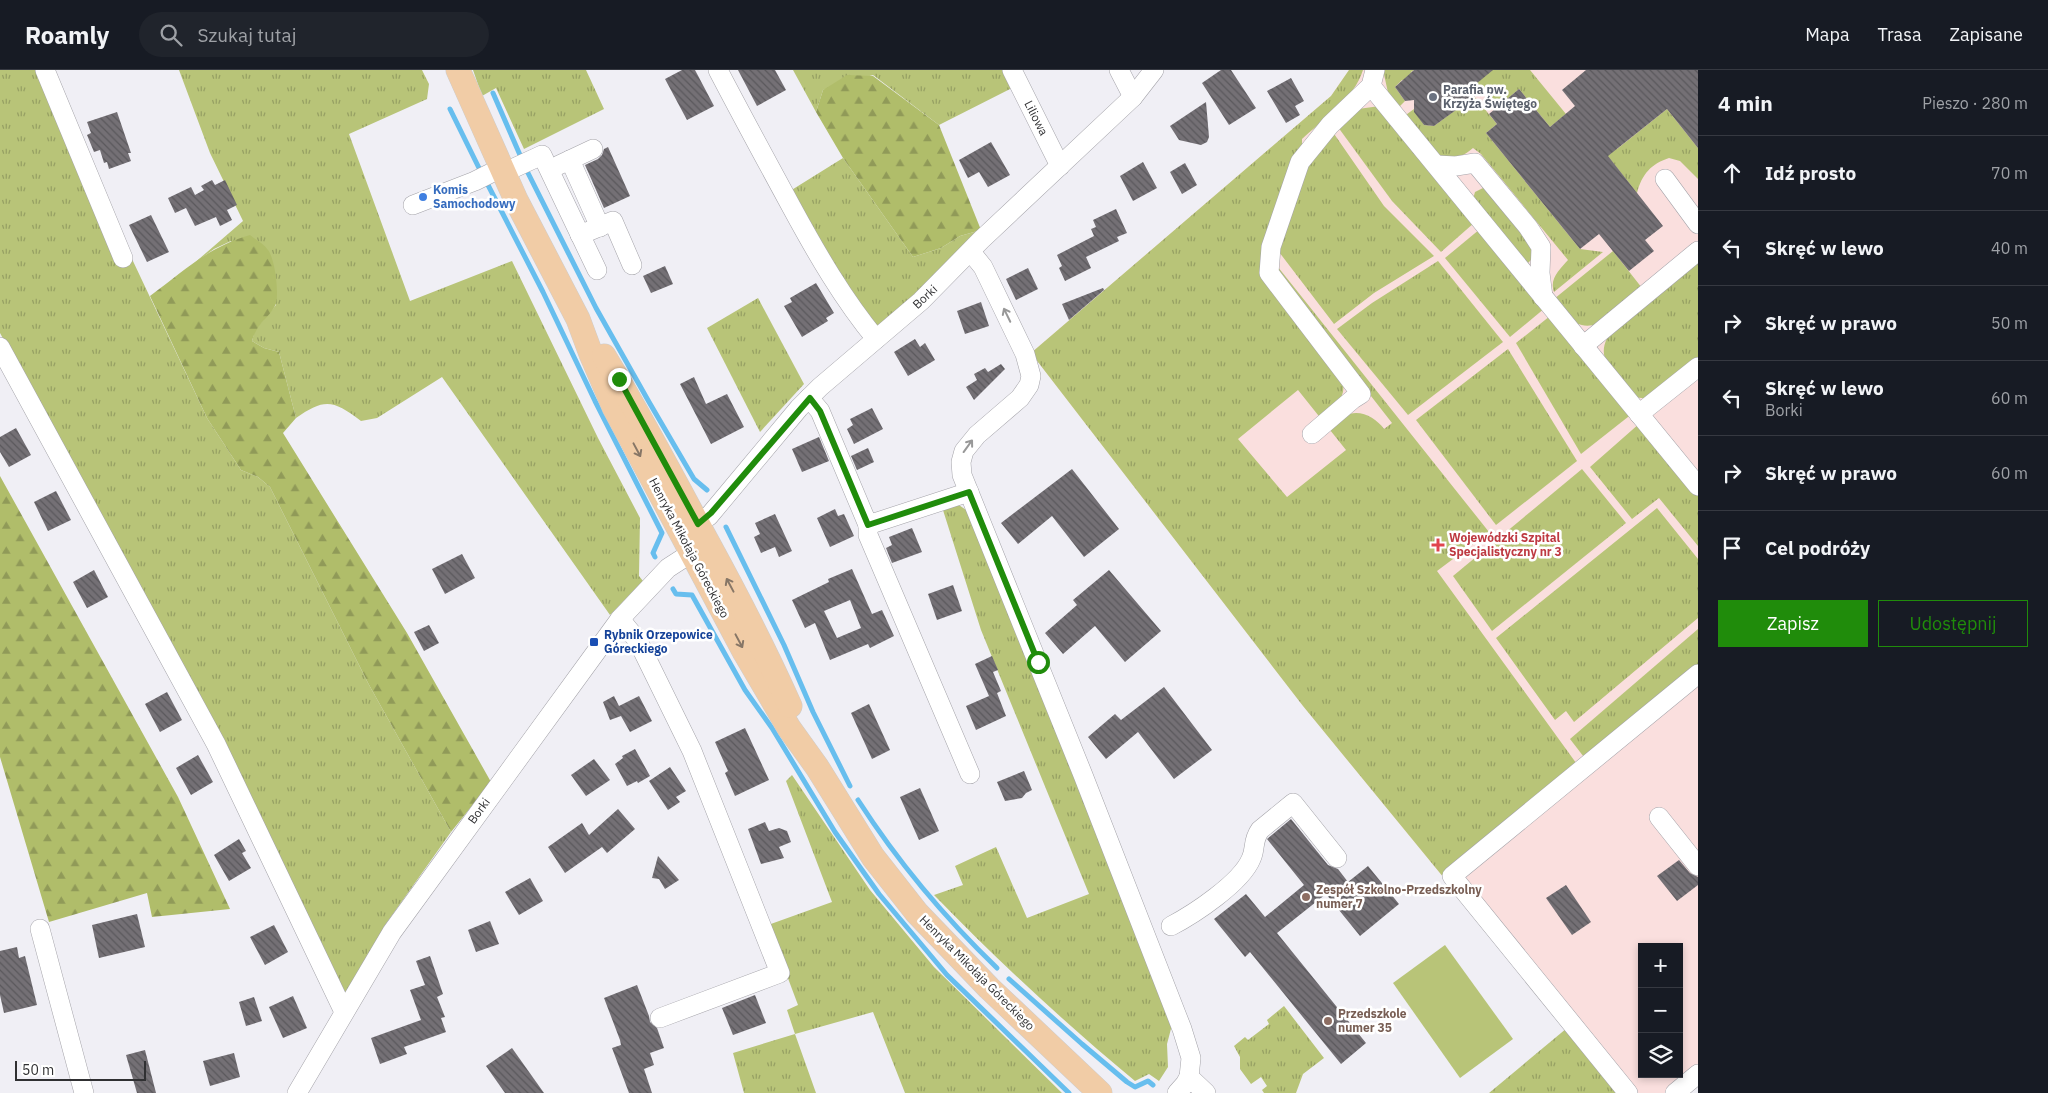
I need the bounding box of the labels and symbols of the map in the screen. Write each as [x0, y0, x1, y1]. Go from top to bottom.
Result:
place label: Parafia pw. Krzyża Świętego [1443, 82, 1537, 111]
marker: Parafia pw. Krzyża Świętego [1427, 91, 1439, 103]
street label: Liliowa [1021, 98, 1052, 138]
place label: Komis Samochodowy [433, 182, 516, 211]
marker: Komis Samochodowy [417, 191, 429, 203]
street label: Borki [909, 281, 940, 312]
one-way arrow [1002, 308, 1011, 323]
route end [608, 368, 631, 391]
one-way arrow [963, 439, 973, 453]
one-way arrow [632, 442, 642, 457]
street label: Henryka Mikołaja Góreckiego [646, 475, 733, 621]
place label: Wojewódzki Szpital Specjalistyczny nr 3 [1449, 530, 1562, 559]
marker: Wojewódzki Szpital Specjalistyczny nr 3 [1431, 538, 1445, 552]
one-way arrow [725, 577, 735, 592]
place label: Rybnik Orzepowice Góreckiego [604, 627, 713, 656]
one-way arrow [734, 634, 744, 649]
marker: Rybnik Orzepowice Góreckiego [588, 636, 600, 648]
route start [1027, 651, 1050, 674]
street label: Borki [464, 795, 493, 827]
place label: Zespół Szkolno-Przedszkolny numer 7 [1316, 882, 1482, 911]
marker: Zespół Szkolno-Przedszkolny numer 7 [1300, 891, 1312, 903]
street label: Henryka Mikołaja Góreckiego [917, 912, 1038, 1033]
place label: Przedszkole numer 35 [1338, 1006, 1407, 1035]
marker: Przedszkole numer 35 [1322, 1015, 1334, 1027]
scale bar [15, 1058, 146, 1081]

